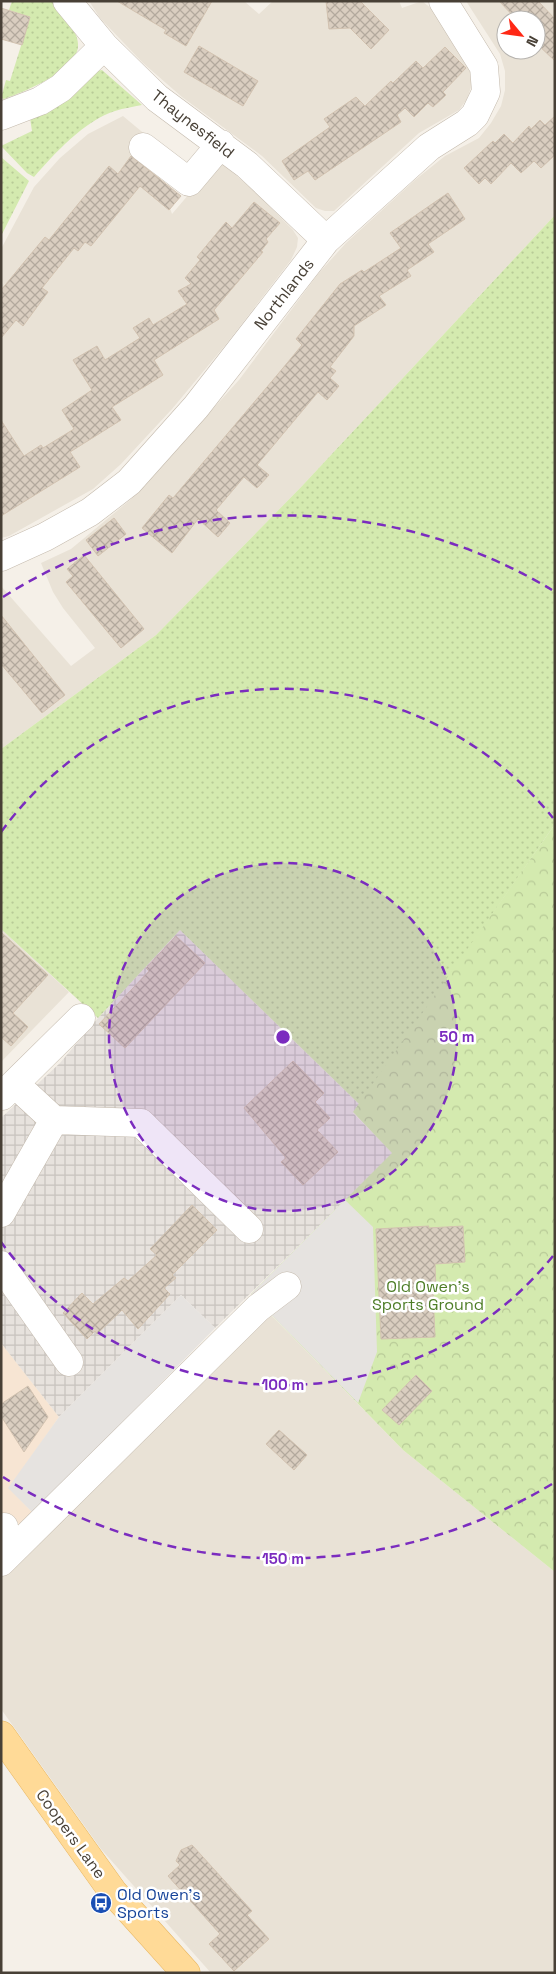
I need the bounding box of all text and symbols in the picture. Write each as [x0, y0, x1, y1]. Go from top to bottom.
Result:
north arrow [496, 10, 546, 60]
text: N [522, 33, 543, 50]
street label: Thaynesfield [147, 85, 239, 163]
street label: Northlands [249, 254, 319, 334]
text: 50 m [439, 1027, 475, 1046]
centre of rings [274, 1028, 292, 1046]
park label: Old Owen's Sports Ground [372, 1276, 484, 1315]
text: 100 m [262, 1375, 304, 1394]
text: 150 m [262, 1549, 304, 1568]
street label: Coopers Lane [32, 1785, 110, 1883]
place label: Old Owen's Sports [117, 1884, 201, 1923]
bus stop icon: Old Owen's Sports [89, 1891, 113, 1915]

